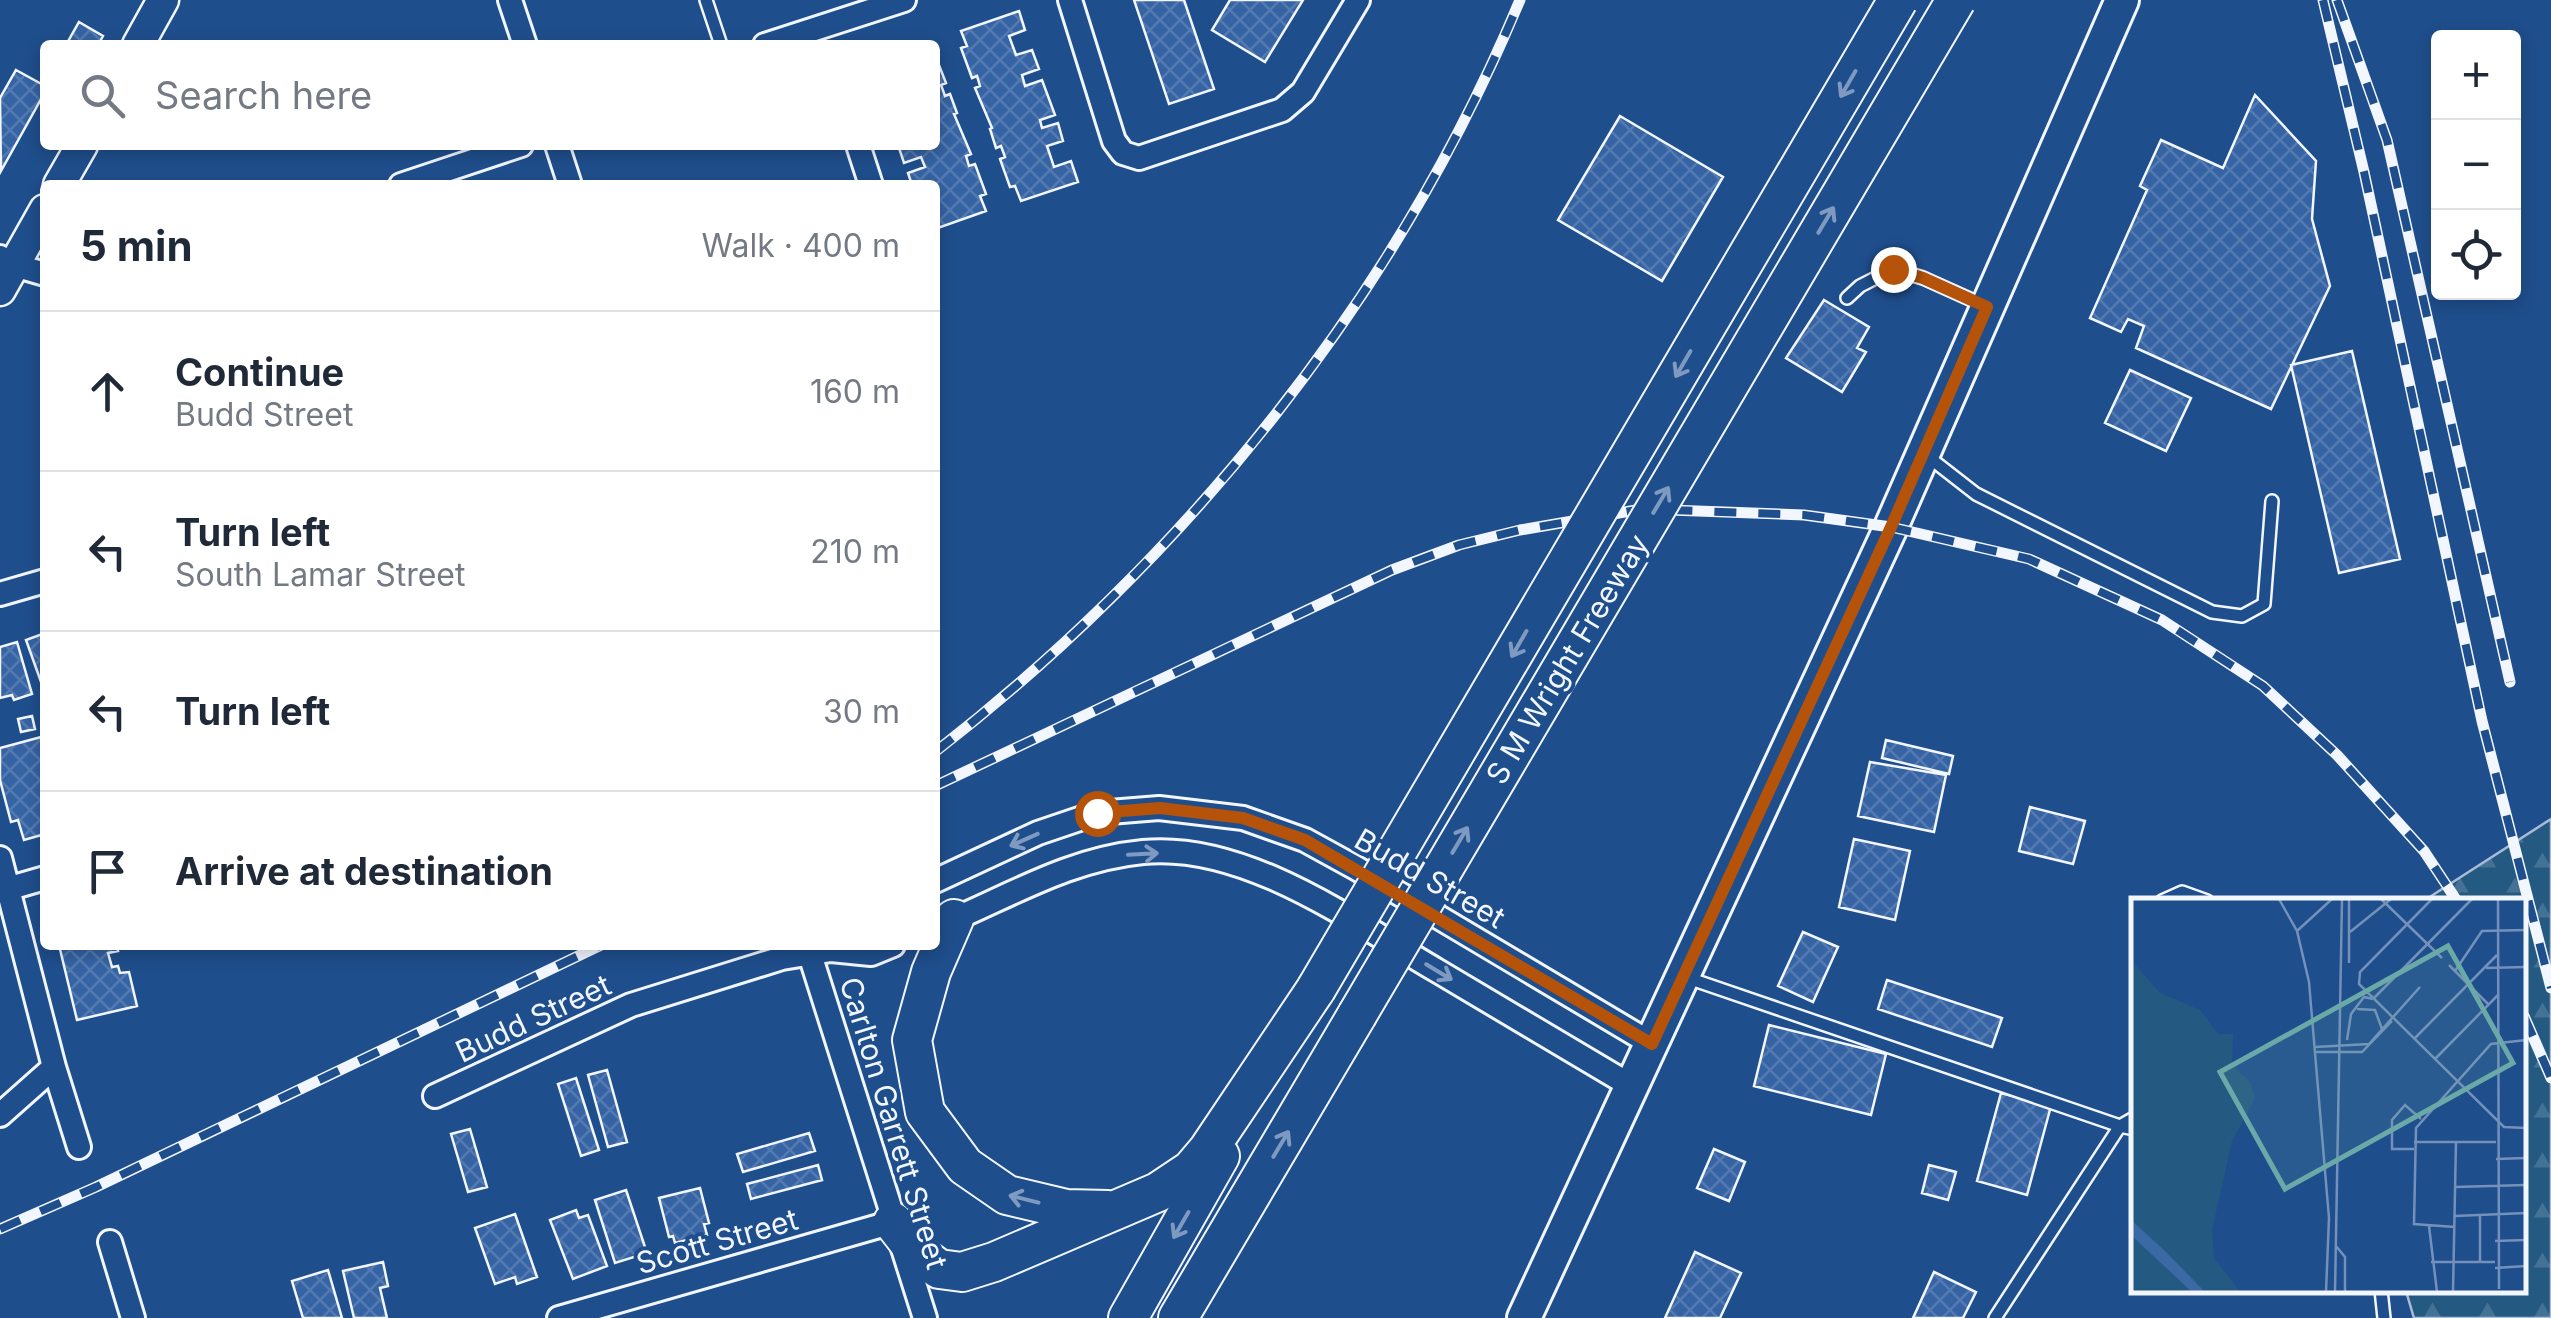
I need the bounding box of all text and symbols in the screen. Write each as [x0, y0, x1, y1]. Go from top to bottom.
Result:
map controls [2431, 30, 2521, 300]
button: + [2431, 30, 2521, 120]
search box [40, 40, 940, 150]
icon: search [75, 68, 130, 123]
one-way arrow [1838, 69, 1858, 98]
text: Search here [155, 72, 372, 118]
button: − [2431, 120, 2521, 210]
one-way arrow [1816, 206, 1836, 235]
button: locate [2431, 210, 2521, 300]
text: 5 min [80, 220, 193, 271]
text: Walk · 400 m [702, 226, 900, 265]
route end [1871, 247, 1917, 293]
text: Continue [175, 349, 344, 395]
one-way arrow [1673, 349, 1693, 378]
icon: ahead [80, 364, 135, 419]
text: 160 m [810, 372, 900, 411]
text: Budd Street [175, 395, 353, 434]
one-way arrow [1651, 486, 1671, 515]
text: Turn left [175, 509, 330, 555]
icon: left [80, 524, 135, 579]
street label: S M Wright Freeway [1478, 527, 1656, 790]
text: 210 m [810, 532, 900, 571]
text: South Lamar Street [175, 555, 465, 594]
one-way arrow [1509, 629, 1529, 658]
icon: left [80, 684, 135, 739]
text: Turn left [175, 688, 330, 734]
text: 30 m [823, 692, 900, 731]
route start [1075, 791, 1121, 837]
street label: Budd Street [1349, 821, 1512, 935]
one-way arrow [1450, 826, 1470, 855]
one-way arrow [1009, 832, 1040, 850]
icon: arrive [80, 844, 135, 899]
one-way arrow [1127, 844, 1159, 863]
text: Arrive at destination [175, 848, 553, 894]
inset map [2131, 898, 2526, 1293]
one-way arrow [1424, 962, 1453, 982]
street label: Budd Street [450, 966, 617, 1070]
street label: Carlton Garrett Street [832, 973, 956, 1273]
one-way arrow [1271, 1130, 1291, 1159]
one-way arrow [1009, 1189, 1041, 1207]
street label: Scott Street [632, 1201, 802, 1281]
one-way arrow [1170, 1210, 1190, 1240]

